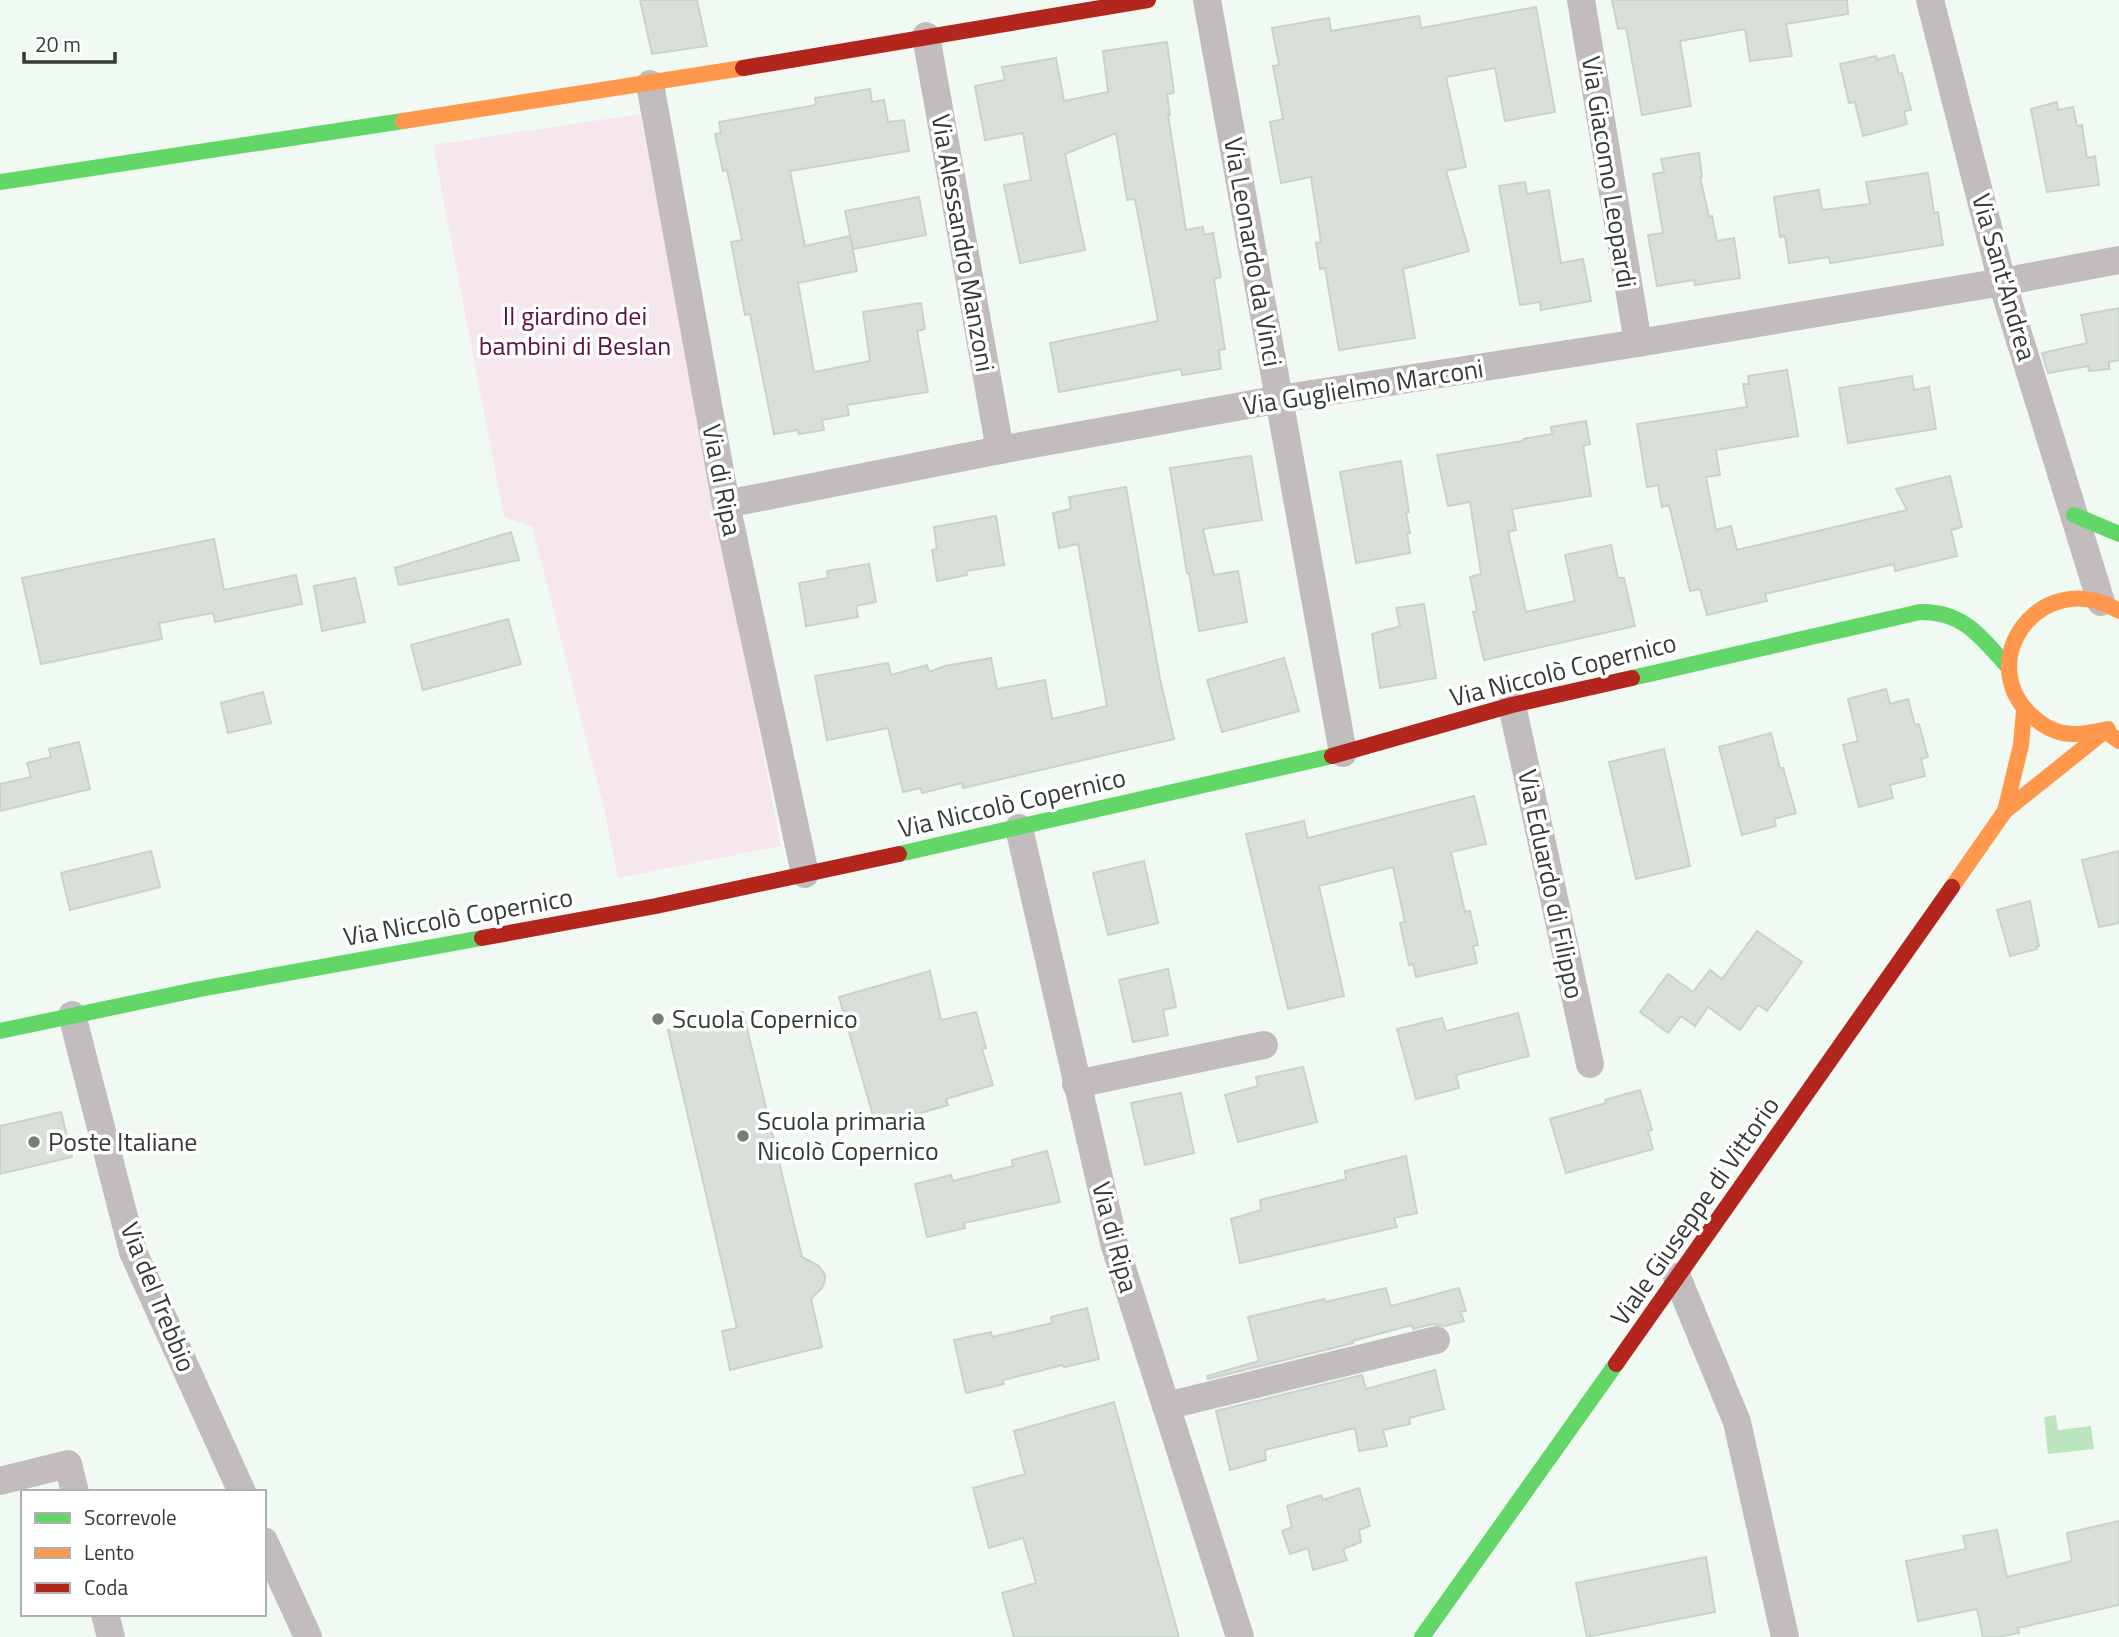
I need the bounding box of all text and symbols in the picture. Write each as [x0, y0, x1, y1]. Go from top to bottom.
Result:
scale bar [24, 21, 116, 65]
text: 20 m [35, 28, 81, 60]
street label: Via Giacomo Leopardi [1572, 53, 1647, 291]
street label: Via Alessandro Manzoni [922, 111, 1005, 375]
street label: Via Leonardo da Vinci [1214, 134, 1293, 369]
street label: Via Sant'Andrea [1962, 189, 2047, 365]
park label: Il giardino dei bambini di Beslan [479, 296, 671, 365]
street label: Via Guglielmo Marconi [1240, 348, 1486, 425]
street label: Via di Ripa [693, 421, 752, 539]
street label: Via Niccolò Copernico [1445, 622, 1680, 717]
street label: Via Niccolò Copernico [894, 757, 1129, 848]
street label: Via Eduardo di Filippo [1508, 766, 1595, 1002]
street label: Via Niccolò Copernico [340, 877, 576, 956]
place label: Scuola Copernico [672, 999, 858, 1038]
marker: Scuola Copernico [650, 1011, 666, 1027]
street label: Viale Giuseppe di Vittorio [1601, 1088, 1789, 1333]
place label: Scuola primaria Nicolò Copernico [757, 1101, 939, 1170]
place label: Poste Italiane [48, 1122, 197, 1161]
marker: Scuola primaria Nicolò Copernico [735, 1128, 751, 1144]
marker: Poste Italiane [26, 1134, 42, 1150]
street label: Via di Ripa [1082, 1177, 1149, 1297]
street label: Via del Trebbio [111, 1216, 206, 1377]
legend [21, 1490, 266, 1616]
text: Scorrevole [84, 1501, 177, 1533]
text: Lento [84, 1536, 134, 1568]
text: Coda [84, 1571, 128, 1603]

